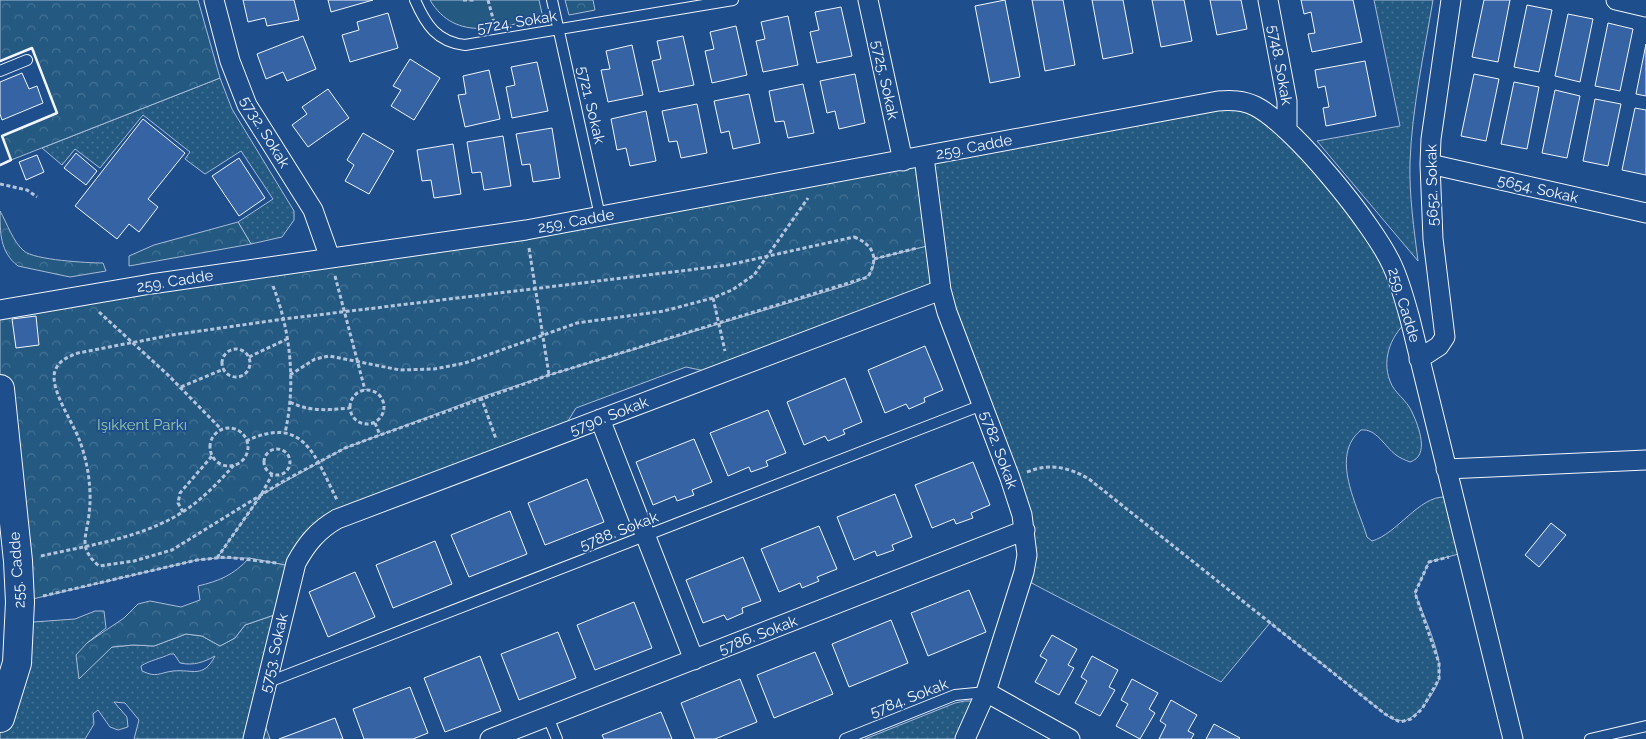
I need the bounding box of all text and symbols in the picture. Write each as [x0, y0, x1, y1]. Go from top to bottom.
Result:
street label: 5724. Sokak [476, 7, 558, 37]
street label: 5748. Sokak [1264, 23, 1296, 107]
street label: 5725. Sokak [868, 39, 902, 121]
street label: 5721. Sokak [573, 64, 609, 146]
street label: 5732. Sokak [236, 93, 294, 171]
street label: 259. Cadde [934, 131, 1014, 163]
street label: 5652. Sokak [1422, 144, 1442, 226]
street label: 5654. Sokak [1496, 171, 1580, 207]
street label: 259. Cadde [536, 205, 616, 237]
street label: 259. Cadde [1384, 265, 1424, 345]
street label: 259. Cadde [135, 266, 215, 296]
street label: 5790. Sokak [567, 393, 651, 439]
street label: 5782. Sokak [977, 409, 1021, 491]
park label: Işıkkent Parkı [97, 416, 187, 434]
street label: 5788. Sokak [577, 508, 661, 554]
street label: 255. Cadde [5, 531, 29, 609]
street label: 5753. Sokak [256, 612, 292, 694]
street label: 5786. Sokak [716, 612, 800, 658]
street label: 5784. Sokak [868, 675, 951, 721]

